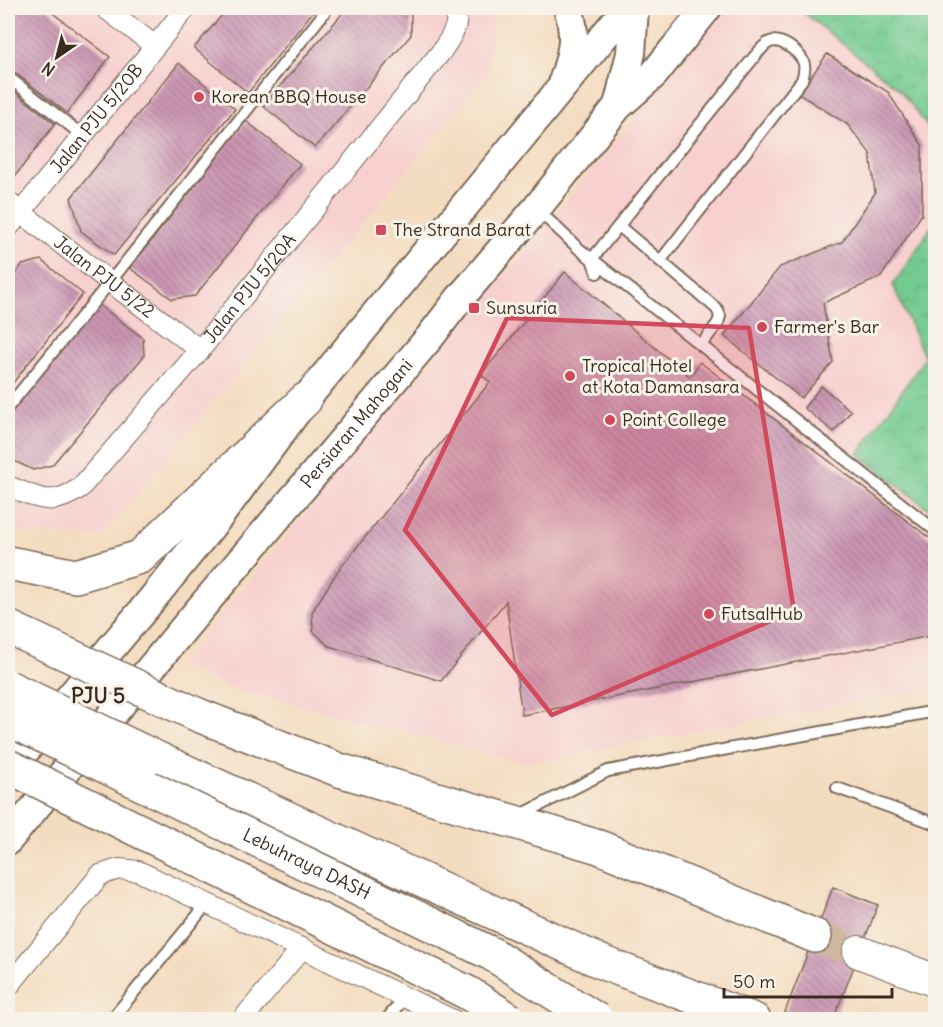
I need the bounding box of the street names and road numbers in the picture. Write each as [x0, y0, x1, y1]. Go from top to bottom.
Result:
street label: Jalan PJU 5/20B [45, 58, 148, 178]
street label: Jalan PJU 5/20A [198, 228, 301, 348]
street label: Jalan PJU 5/22 [50, 230, 160, 323]
street label: Persiaran Mahogani [295, 354, 417, 493]
street label: Lebuhraya DASH [239, 823, 375, 904]

